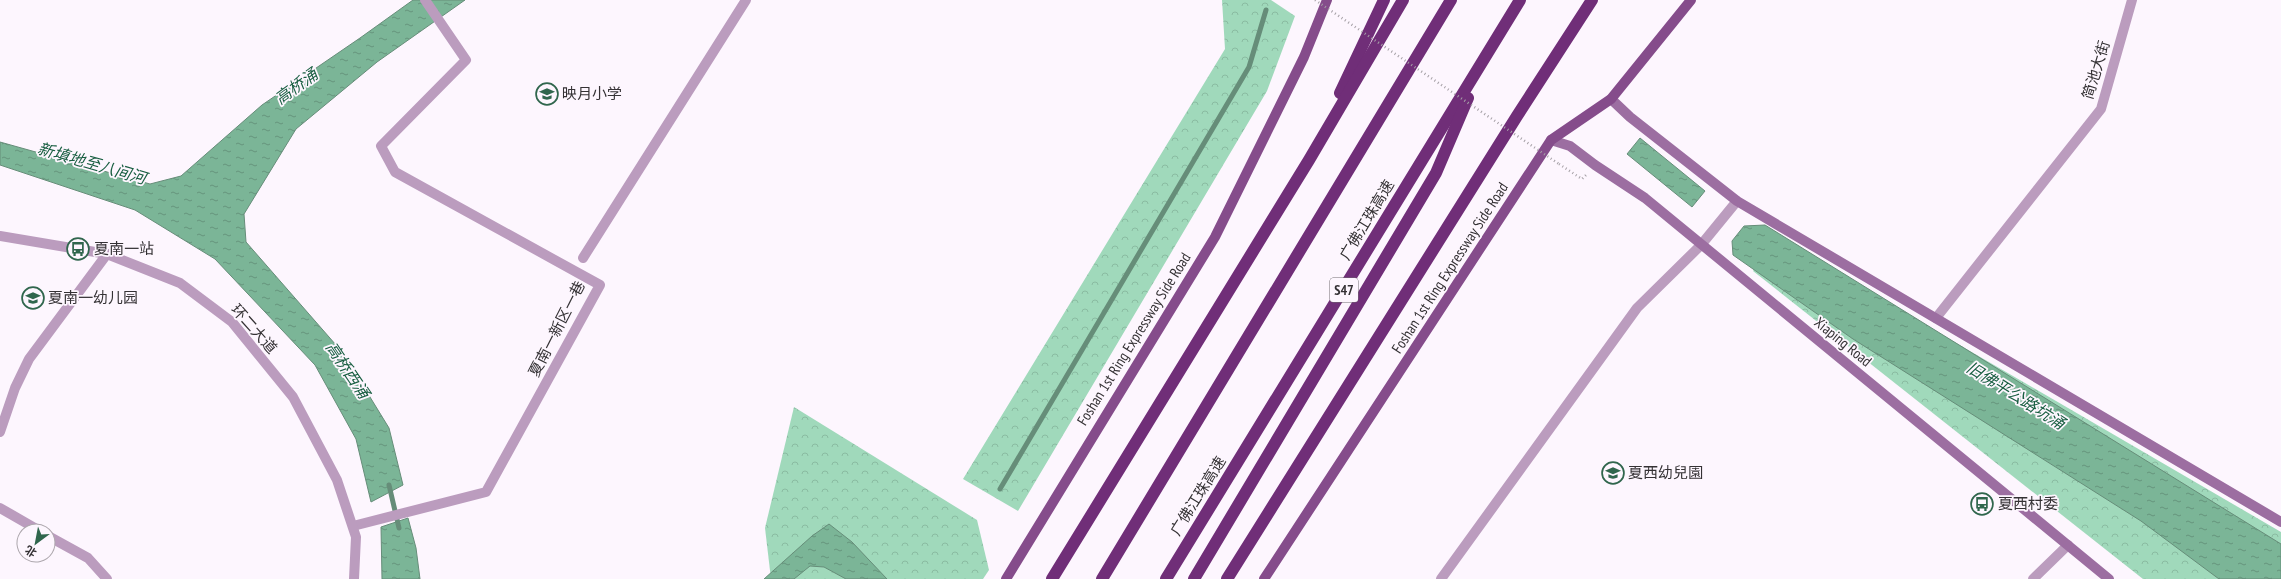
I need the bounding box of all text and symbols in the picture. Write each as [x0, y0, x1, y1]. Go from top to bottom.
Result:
street label: 简池大街 [2078, 38, 2113, 101]
water label: 高桥涌 [271, 63, 323, 108]
school or university icon: 映月小学 [534, 81, 560, 107]
place label: 映月小学 [562, 84, 622, 103]
water label: 新填地至八间河 [35, 138, 151, 189]
street label: 广佛江珠高速 [1335, 176, 1398, 263]
street label: Foshan 1st Ring Expressway Side Road [1387, 179, 1512, 357]
bus stop icon: 夏南一站 [65, 236, 91, 262]
place label: 夏南一站 [94, 239, 154, 258]
street label: Foshan 1st Ring Expressway Side Road [1073, 249, 1195, 429]
street label: 夏南一新区一巷 [524, 278, 589, 380]
road number: S47 [1330, 278, 1358, 302]
school or university icon: 夏南一幼儿园 [20, 285, 46, 311]
place label: 夏南一幼儿园 [48, 288, 138, 307]
street label: 环二大道 [227, 300, 282, 357]
street label: Xiaping Road [1811, 313, 1876, 371]
water label: 高桥西涌 [322, 338, 375, 404]
water label: 旧佛平公路坑涌 [1963, 357, 2070, 434]
street label: 广佛江珠高速 [1166, 453, 1229, 539]
school or university icon: 夏西幼兒園 [1600, 460, 1626, 486]
place label: 夏西幼兒園 [1628, 463, 1703, 482]
bus stop icon: 夏西村委 [1969, 491, 1995, 517]
place label: 夏西村委 [1998, 494, 2058, 513]
north arrow [16, 523, 56, 563]
text: 北 [22, 543, 39, 560]

